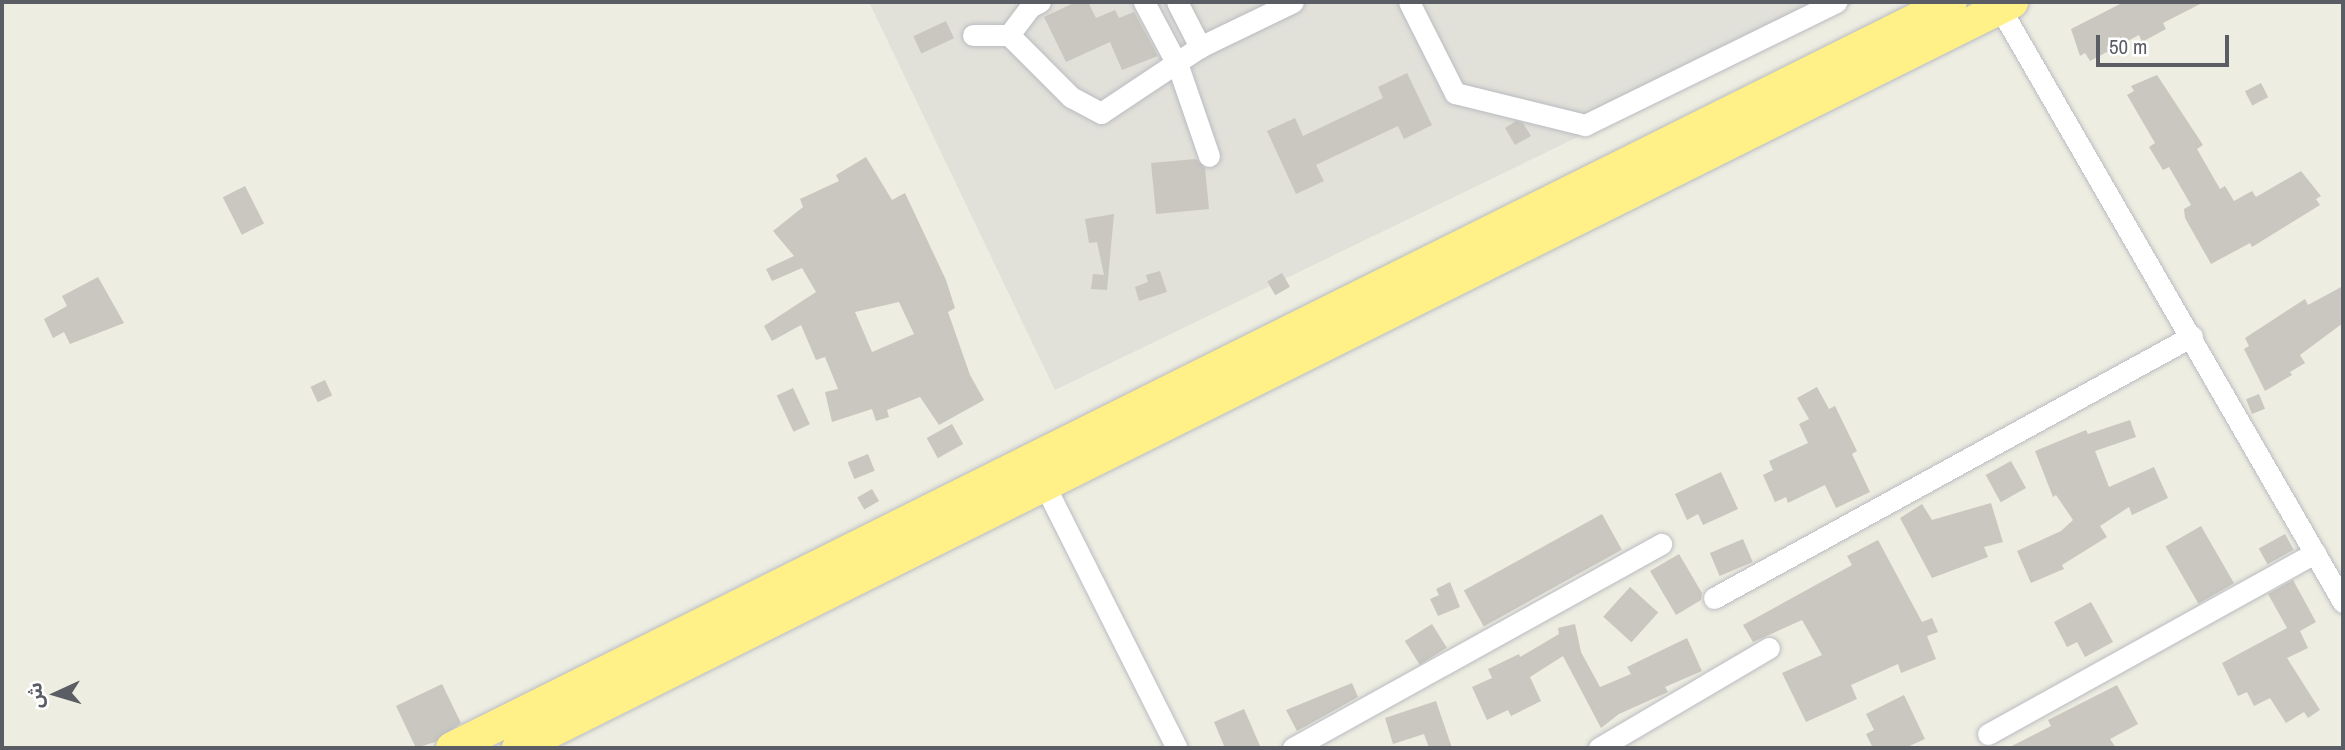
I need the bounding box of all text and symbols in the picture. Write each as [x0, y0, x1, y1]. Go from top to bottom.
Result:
scale bar [2100, 21, 2233, 65]
text: 50 m [2109, 32, 2147, 61]
north arrow [21, 659, 91, 729]
text: ش [21, 682, 49, 709]

